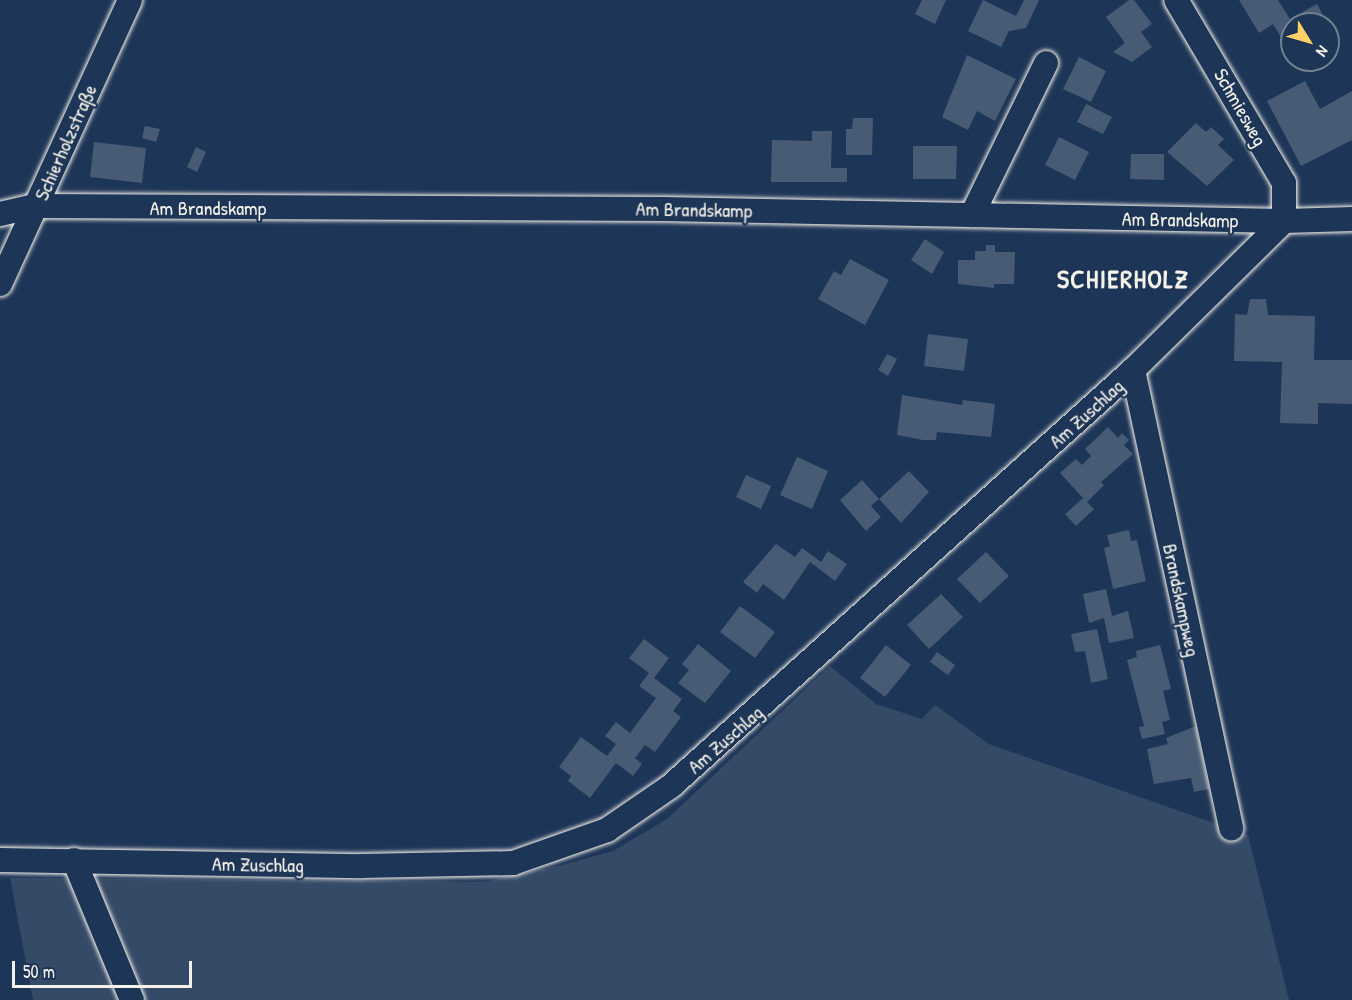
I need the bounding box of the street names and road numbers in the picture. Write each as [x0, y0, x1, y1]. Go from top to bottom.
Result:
street label: Schmiesweg [1209, 64, 1273, 150]
street label: Schierholzstraße [29, 80, 101, 204]
street label: Am Brandskamp [150, 195, 266, 219]
street label: Am Brandskamp [636, 196, 752, 222]
street label: Am Brandskamp [1122, 206, 1238, 232]
street label: Am Zuschlag [1044, 373, 1128, 453]
street label: Brandskampweg [1158, 541, 1206, 659]
street label: Am Zuschlag [682, 700, 768, 778]
street label: Am Zuschlag [212, 851, 304, 877]

